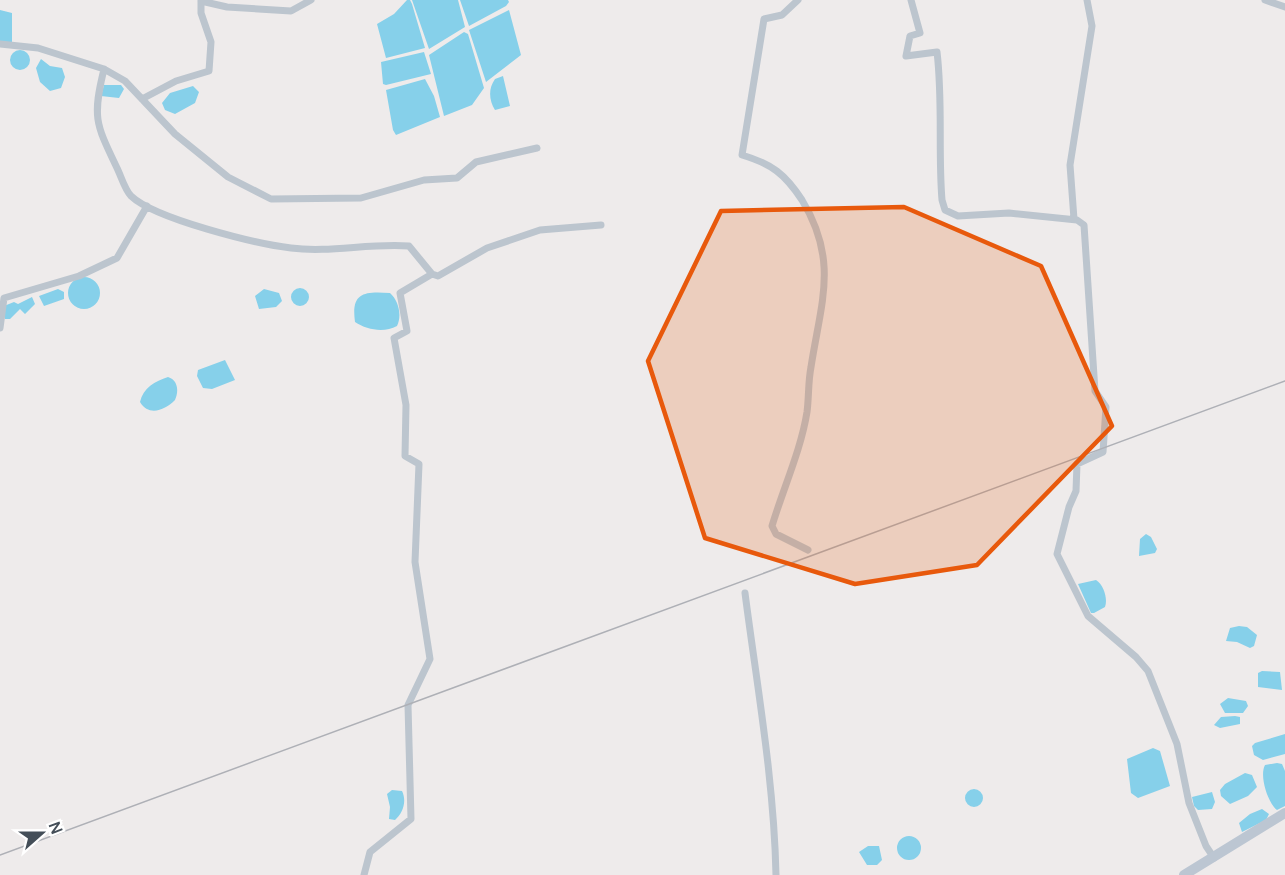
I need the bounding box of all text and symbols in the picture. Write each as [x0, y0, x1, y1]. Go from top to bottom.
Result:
north arrow [12, 803, 72, 863]
text: N [44, 818, 68, 837]

